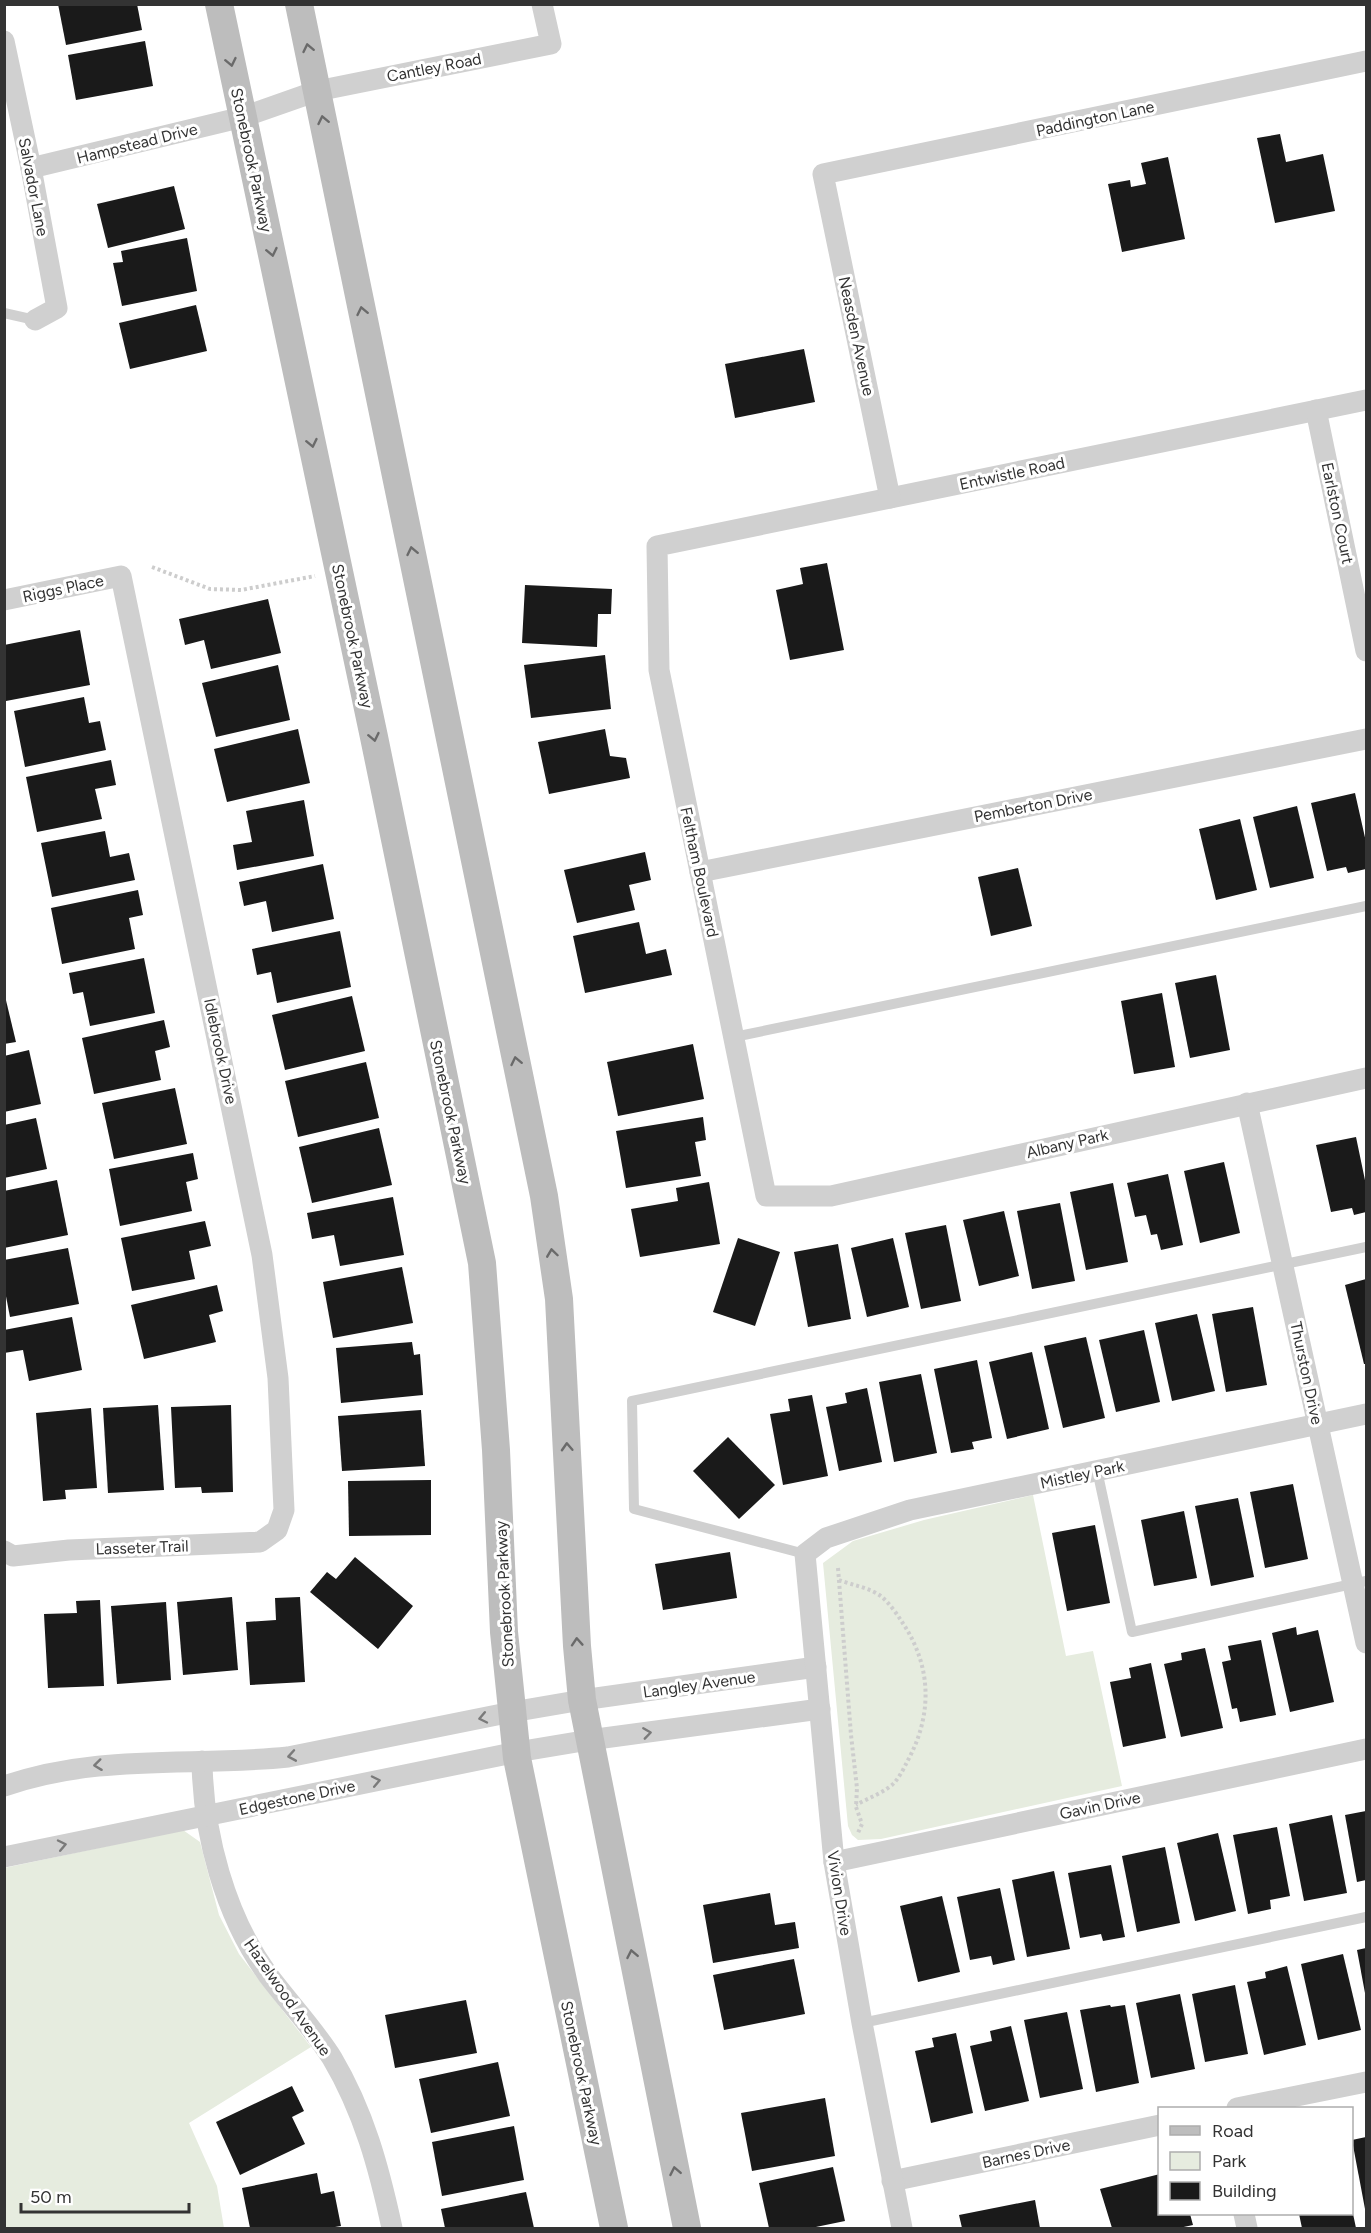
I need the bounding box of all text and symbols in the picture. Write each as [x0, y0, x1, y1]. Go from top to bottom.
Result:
one-way arrow [302, 43, 315, 53]
street label: Cantley Road [385, 49, 483, 86]
one-way arrow [224, 56, 237, 66]
street label: Stonebrook Parkway [227, 86, 276, 235]
street label: Paddington Lane [1034, 97, 1156, 140]
one-way arrow [317, 115, 330, 125]
street label: Hampstead Drive [75, 119, 200, 168]
street label: Salvador Lane [15, 136, 52, 238]
one-way arrow [264, 247, 277, 257]
street label: Neasden Avenue [835, 275, 879, 398]
one-way arrow [356, 306, 369, 316]
one-way arrow [305, 438, 318, 448]
street label: Entwistle Road [958, 453, 1067, 494]
street label: Earlston Court [1317, 461, 1358, 566]
one-way arrow [406, 547, 419, 557]
street label: Stonebrook Parkway [328, 562, 377, 711]
street label: Riggs Place [21, 571, 106, 606]
one-way arrow [367, 732, 380, 742]
street label: Pemberton Drive [972, 785, 1094, 826]
street label: Feltham Boulevard [676, 805, 723, 939]
street label: Idlebrook Drive [200, 996, 241, 1106]
street label: Stonebrook Parkway [426, 1038, 475, 1187]
one-way arrow [511, 1056, 524, 1066]
street label: Albany Park [1024, 1125, 1110, 1162]
one-way arrow [547, 1248, 559, 1257]
street label: Thurston Drive [1286, 1320, 1327, 1427]
one-way arrow [560, 1442, 573, 1451]
street label: Mistley Park [1038, 1456, 1126, 1493]
street label: Stonebrook Parkway [491, 1519, 518, 1668]
street label: Lasseter Trail [95, 1536, 189, 1559]
one-way arrow [571, 1637, 584, 1646]
street label: Langley Avenue [642, 1667, 757, 1702]
one-way arrow [478, 1711, 488, 1724]
one-way arrow [643, 1728, 652, 1740]
one-way arrow [287, 1749, 297, 1762]
one-way arrow [93, 1758, 102, 1771]
one-way arrow [371, 1775, 381, 1788]
street label: Edgestone Drive [237, 1776, 357, 1819]
street label: Gavin Drive [1058, 1788, 1142, 1823]
one-way arrow [57, 1839, 67, 1852]
street label: Vivion Drive [823, 1849, 856, 1937]
street label: Hazelwood Avenue [240, 1935, 335, 2060]
one-way arrow [626, 1949, 639, 1959]
street label: Stonebrook Parkway [557, 1999, 606, 2148]
legend [1158, 2107, 1353, 2215]
text: Road [1212, 2120, 1253, 2142]
street label: Barnes Drive [980, 2135, 1072, 2172]
text: Park [1212, 2150, 1247, 2172]
one-way arrow [669, 2166, 682, 2176]
scale bar [21, 2176, 189, 2214]
text: Building [1212, 2180, 1277, 2202]
text: 50 m [30, 2186, 72, 2208]

